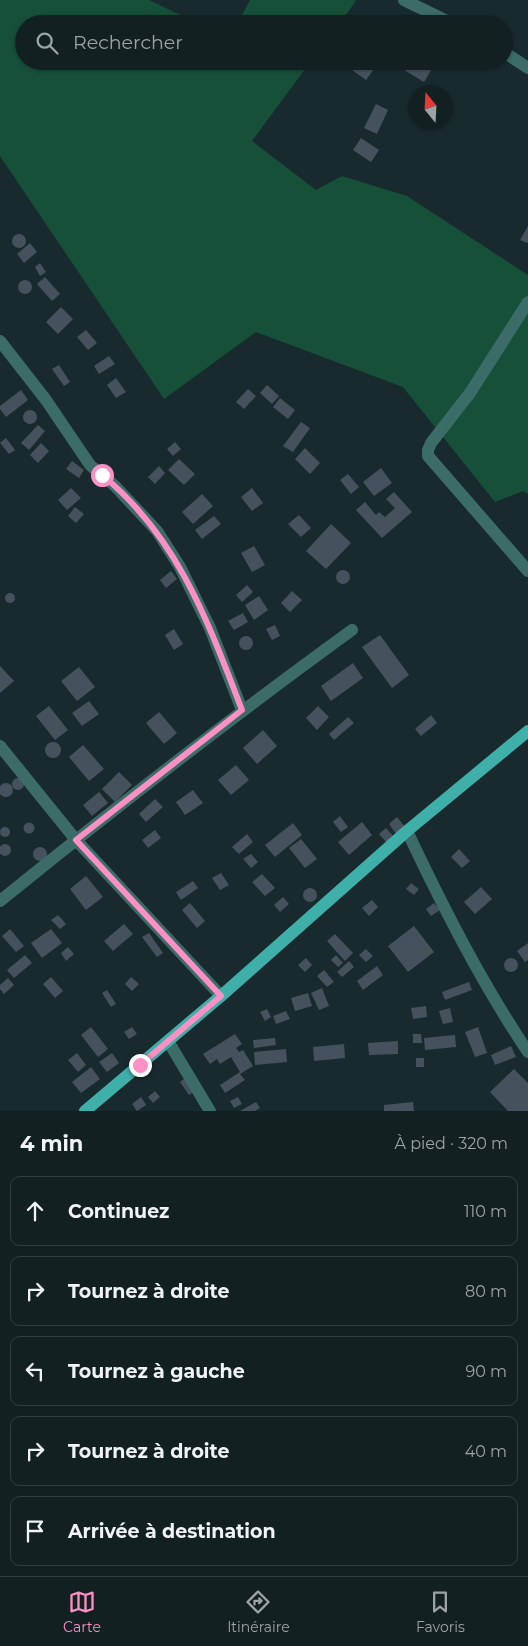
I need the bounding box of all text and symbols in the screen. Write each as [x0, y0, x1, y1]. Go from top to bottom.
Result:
search box [15, 15, 513, 70]
icon: search [33, 29, 61, 57]
text: Rechercher [73, 31, 183, 54]
north arrow [408, 85, 453, 130]
route start [91, 464, 114, 487]
route end [129, 1054, 152, 1077]
text: 4 min [20, 1131, 83, 1156]
text: À pied · 320 m [394, 1134, 508, 1153]
icon: ahead [21, 1197, 49, 1225]
text: Continuez [68, 1200, 169, 1223]
text: 110 m [464, 1202, 507, 1221]
icon: right [21, 1277, 49, 1305]
text: Tournez à droite [68, 1280, 229, 1303]
text: 80 m [465, 1282, 507, 1301]
icon: left [21, 1357, 49, 1385]
text: Tournez à gauche [68, 1360, 245, 1383]
text: 90 m [465, 1362, 507, 1381]
icon: right [21, 1437, 49, 1465]
text: Tournez à droite [68, 1440, 229, 1463]
text: 40 m [465, 1442, 507, 1461]
icon: arrive [21, 1517, 49, 1545]
text: Arrivée à destination [68, 1520, 276, 1543]
tab: Carte [63, 1588, 101, 1636]
tab: Itinéraire [227, 1588, 290, 1636]
tab: Favoris [416, 1588, 465, 1636]

